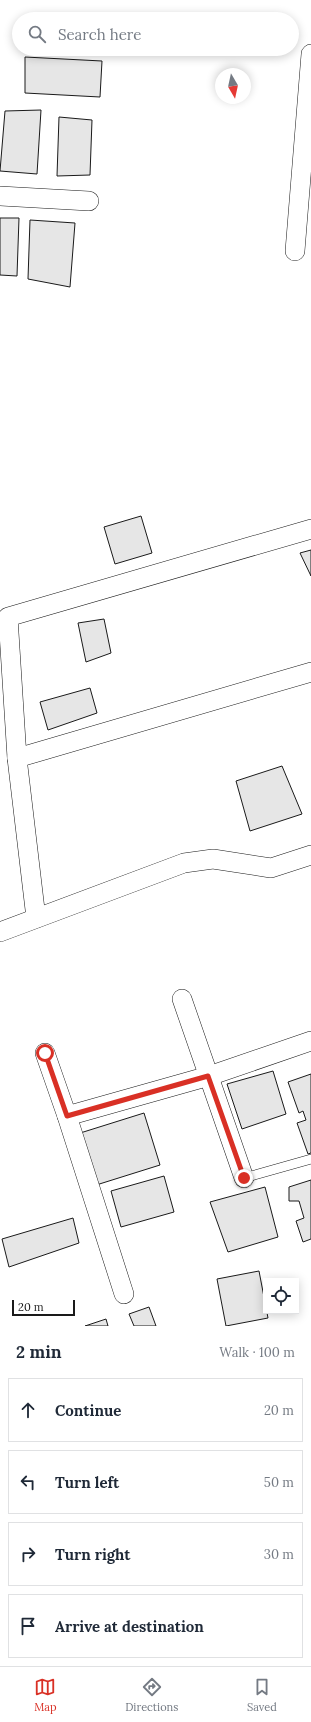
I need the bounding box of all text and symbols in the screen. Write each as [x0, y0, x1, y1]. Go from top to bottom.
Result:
search box [12, 12, 299, 56]
icon: search [26, 23, 48, 45]
text: Search here [58, 25, 141, 44]
north arrow [215, 68, 251, 104]
route start [36, 1044, 54, 1062]
route end [235, 1169, 253, 1187]
map controls [263, 1278, 299, 1314]
button: locate [263, 1278, 299, 1314]
scale bar [12, 1298, 75, 1317]
text: 20 m [18, 1300, 43, 1314]
text: 2 min [16, 1341, 62, 1363]
text: Walk · 100 m [219, 1344, 295, 1361]
icon: ahead [17, 1399, 39, 1421]
text: Continue [55, 1401, 121, 1420]
text: 20 m [264, 1402, 294, 1419]
icon: left [17, 1471, 39, 1493]
text: Turn left [55, 1473, 119, 1492]
text: 50 m [264, 1474, 294, 1491]
icon: right [17, 1543, 39, 1565]
text: Turn right [55, 1545, 131, 1564]
text: 30 m [264, 1546, 294, 1563]
icon: arrive [17, 1615, 39, 1637]
text: Arrive at destination [55, 1617, 204, 1636]
tab: Map [34, 1676, 57, 1714]
tab: Directions [125, 1676, 178, 1714]
tab: Saved [247, 1676, 277, 1714]

